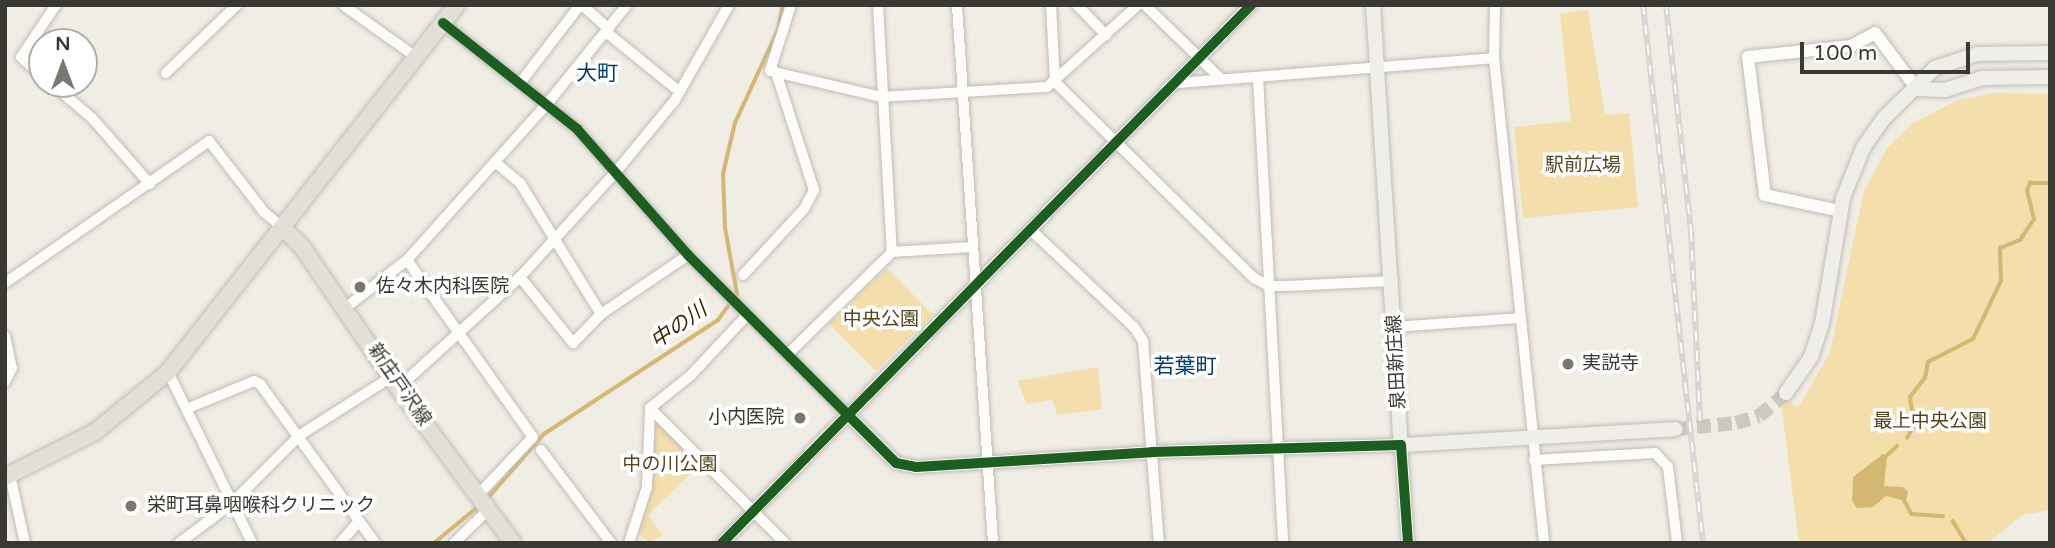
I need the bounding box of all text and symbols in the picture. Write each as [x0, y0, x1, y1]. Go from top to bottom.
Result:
north arrow [28, 28, 98, 98]
scale bar [1803, 28, 1973, 72]
text: N [55, 33, 71, 55]
text: 100 m [1813, 41, 1877, 66]
district label: 大町 [576, 61, 618, 87]
park label: 駅前広場 [1545, 155, 1621, 177]
place label: 佐々木内科医院 [376, 276, 509, 298]
marker: 佐々木内科医院 [350, 277, 370, 297]
water label: 中の川 [646, 298, 712, 354]
park label: 中央公園 [843, 309, 919, 331]
street label: 泉田新庄線 [1383, 314, 1411, 410]
street label: 新庄戸沢線 [362, 340, 436, 430]
place label: 実説寺 [1582, 353, 1639, 375]
district label: 若葉町 [1154, 354, 1216, 380]
marker: 実説寺 [1560, 356, 1576, 372]
place label: 小内医院 [708, 407, 784, 429]
marker: 小内医院 [790, 408, 810, 428]
park label: 最上中央公園 [1873, 411, 1987, 433]
park label: 中の川公園 [623, 454, 717, 476]
place label: 栄町耳鼻咽喉科クリニック [147, 495, 375, 517]
marker: 栄町耳鼻咽喉科クリニック [121, 496, 141, 516]

